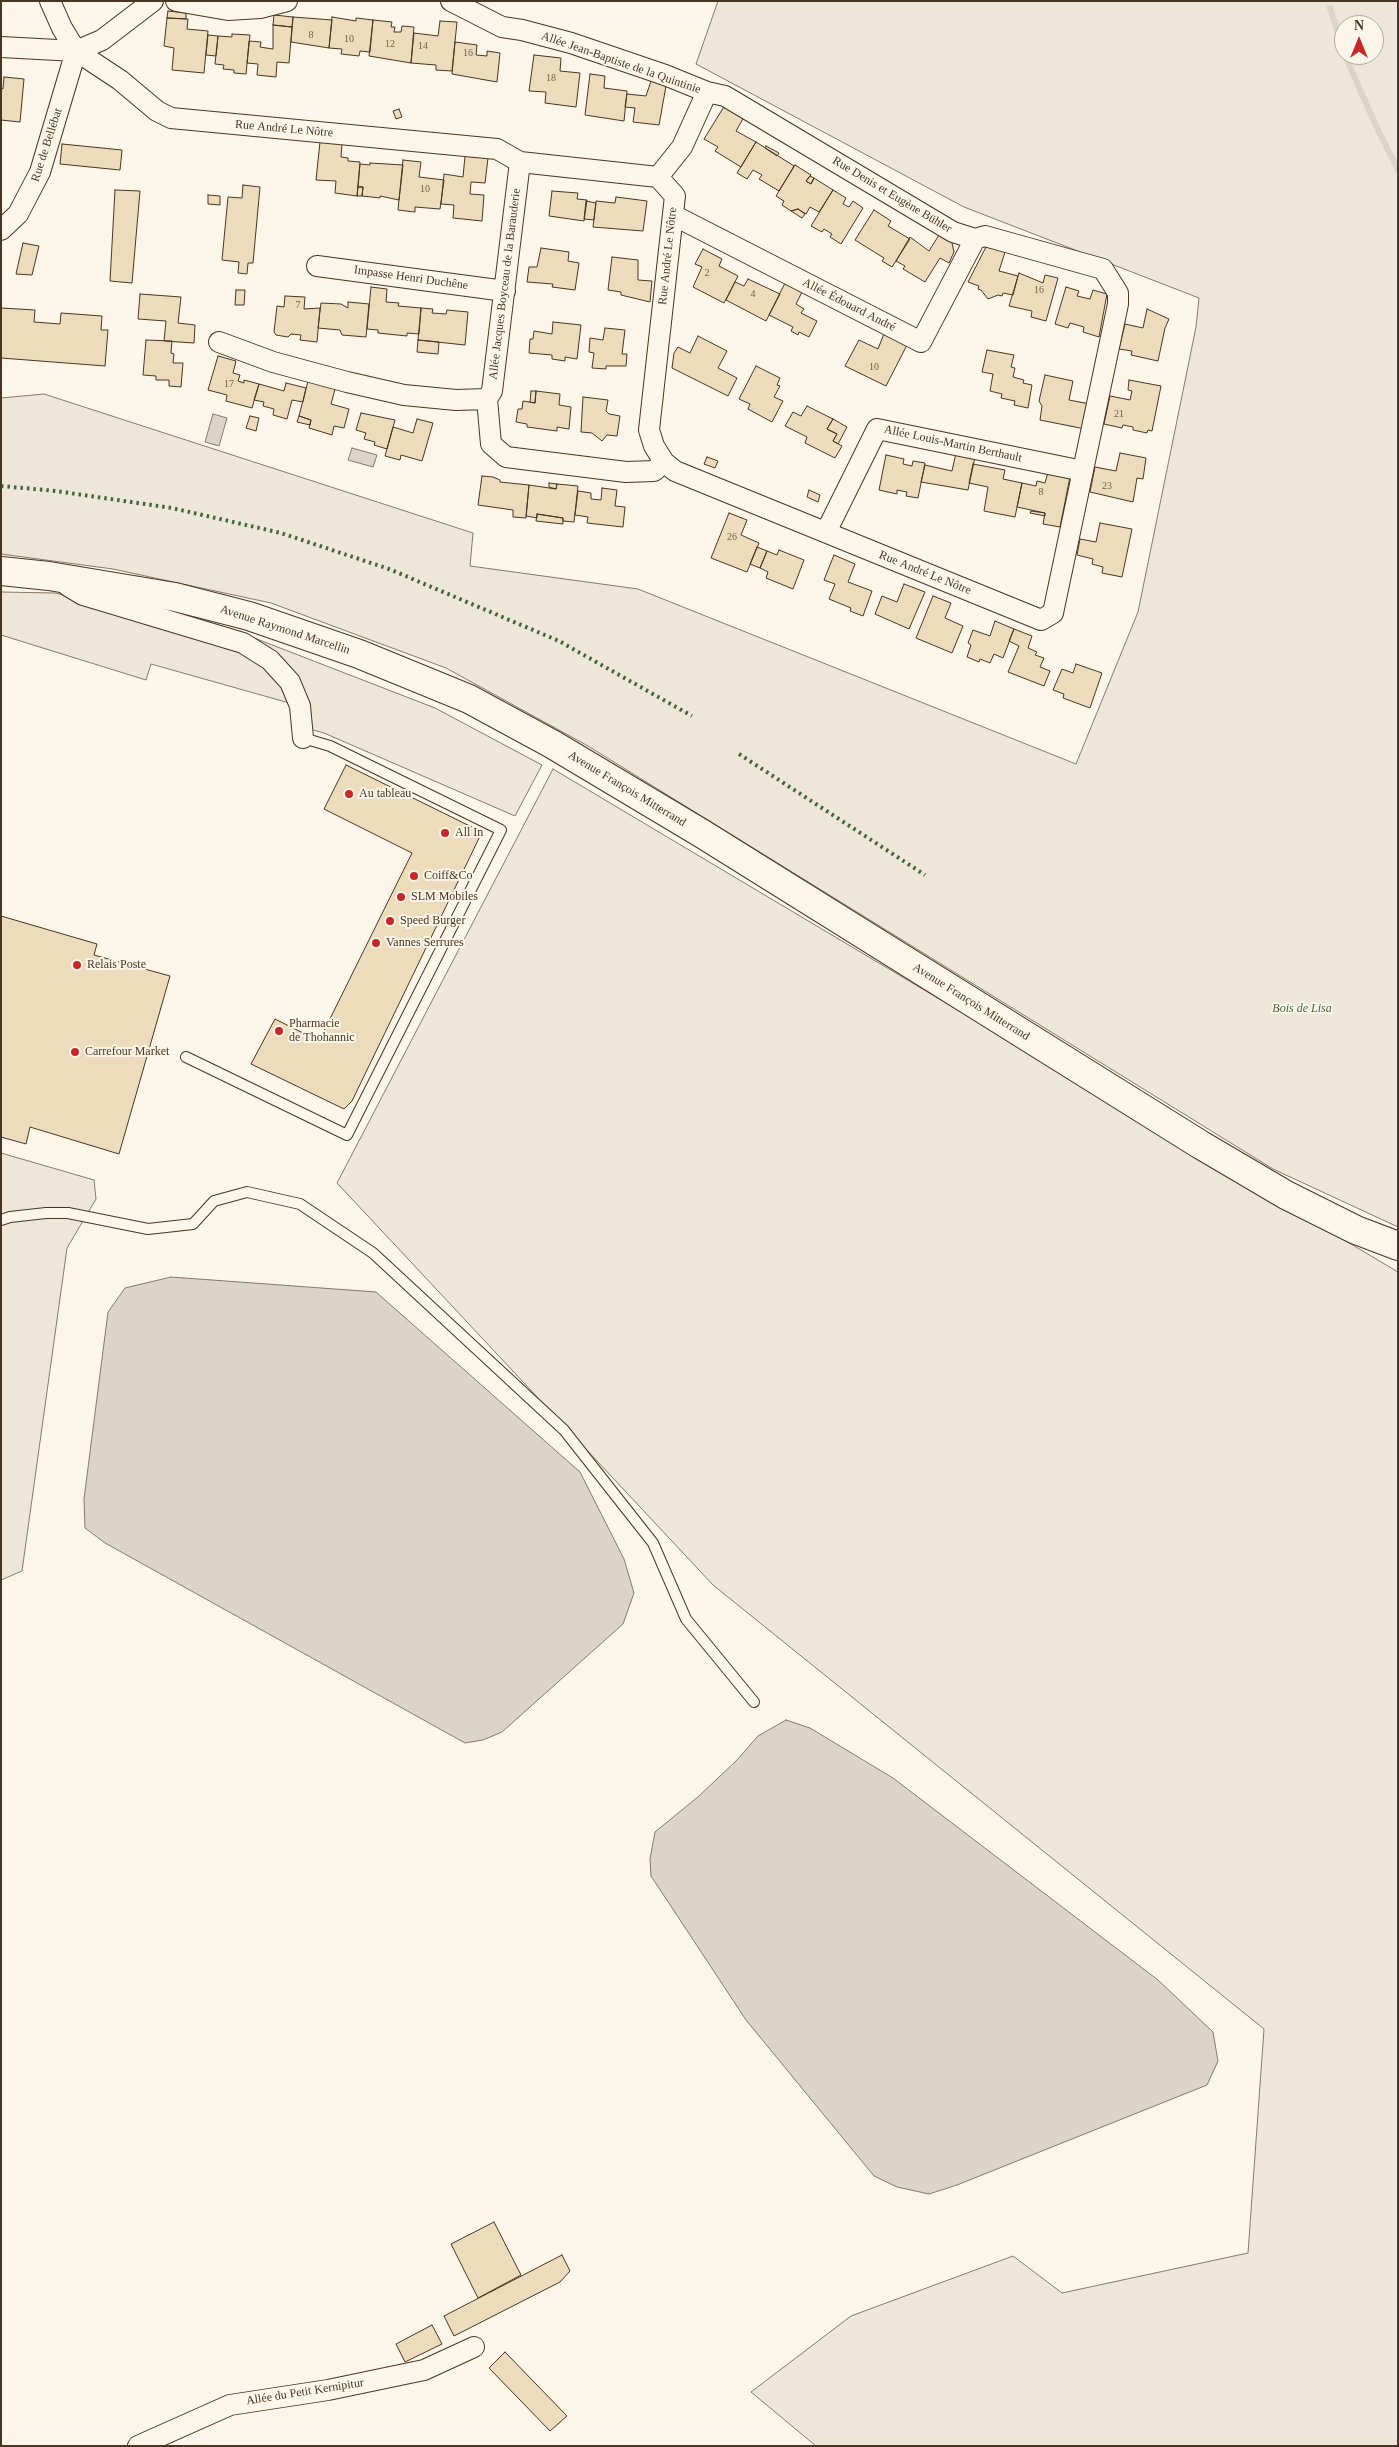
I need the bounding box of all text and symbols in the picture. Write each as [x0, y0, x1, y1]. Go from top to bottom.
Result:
north arrow [1334, 15, 1384, 65]
text: N [1354, 18, 1364, 33]
house number: 8 [308, 29, 314, 41]
street label: Allée Jean-Baptiste de la Quintinie [539, 29, 703, 97]
house number: 10 [344, 33, 354, 45]
house number: 12 [385, 38, 395, 50]
house number: 14 [418, 40, 428, 52]
house number: 16 [463, 47, 473, 59]
house number: 18 [546, 72, 556, 84]
street label: Rue de Bellébat [28, 106, 66, 184]
street label: Rue André Le Nôtre [234, 118, 334, 140]
street label: Rue Denis et Eugène Bühler [830, 154, 954, 236]
house number: 10 [420, 183, 430, 195]
street label: Allée Jacques Boyceau de la Barauderie [486, 187, 524, 381]
street label: Rue André Le Nôtre [656, 206, 680, 306]
street label: Impasse Henri Duchêne [353, 263, 469, 293]
house number: 2 [704, 267, 710, 279]
street label: Allée Édouard André [800, 275, 898, 335]
house number: 16 [1034, 284, 1044, 296]
house number: 4 [750, 288, 756, 300]
house number: 7 [296, 299, 300, 311]
house number: 10 [869, 361, 879, 373]
house number: 17 [224, 378, 234, 390]
house number: 21 [1114, 408, 1124, 420]
street label: Allée Louis-Martin Berthault [883, 422, 1023, 466]
house number: 23 [1102, 480, 1112, 492]
house number: 8 [1038, 486, 1044, 498]
house number: 26 [727, 531, 737, 543]
street label: Rue André Le Nôtre [877, 548, 973, 598]
street label: Avenue Raymond Marcellin [218, 602, 352, 658]
street label: Avenue François Mitterrand [565, 748, 689, 830]
place label: Au tableau [359, 787, 411, 801]
marker: Au tableau [343, 788, 355, 800]
place label: All In [455, 826, 483, 840]
marker: All In [439, 827, 451, 839]
place label: Coiff&Co [424, 869, 472, 883]
marker: Coiff&Co [408, 870, 420, 882]
place label: SLM Mobiles [411, 890, 478, 904]
marker: SLM Mobiles [395, 891, 407, 903]
place label: Speed Burger [400, 914, 465, 928]
marker: Speed Burger [384, 915, 396, 927]
place label: Vannes Serrures [386, 936, 464, 950]
marker: Vannes Serrures [370, 937, 382, 949]
place label: Relais Poste [87, 958, 146, 972]
marker: Relais Poste [71, 959, 83, 971]
street label: Avenue François Mitterrand [910, 960, 1032, 1044]
park label: Bois de Lisa [1272, 1002, 1332, 1016]
place label: Pharmacie de Thohannic [289, 1017, 355, 1045]
marker: Pharmacie de Thohannic [273, 1025, 285, 1037]
place label: Carrefour Market [85, 1045, 169, 1059]
marker: Carrefour Market [69, 1046, 81, 1058]
street label: Allée du Petit Kernipitur [245, 2376, 365, 2408]

